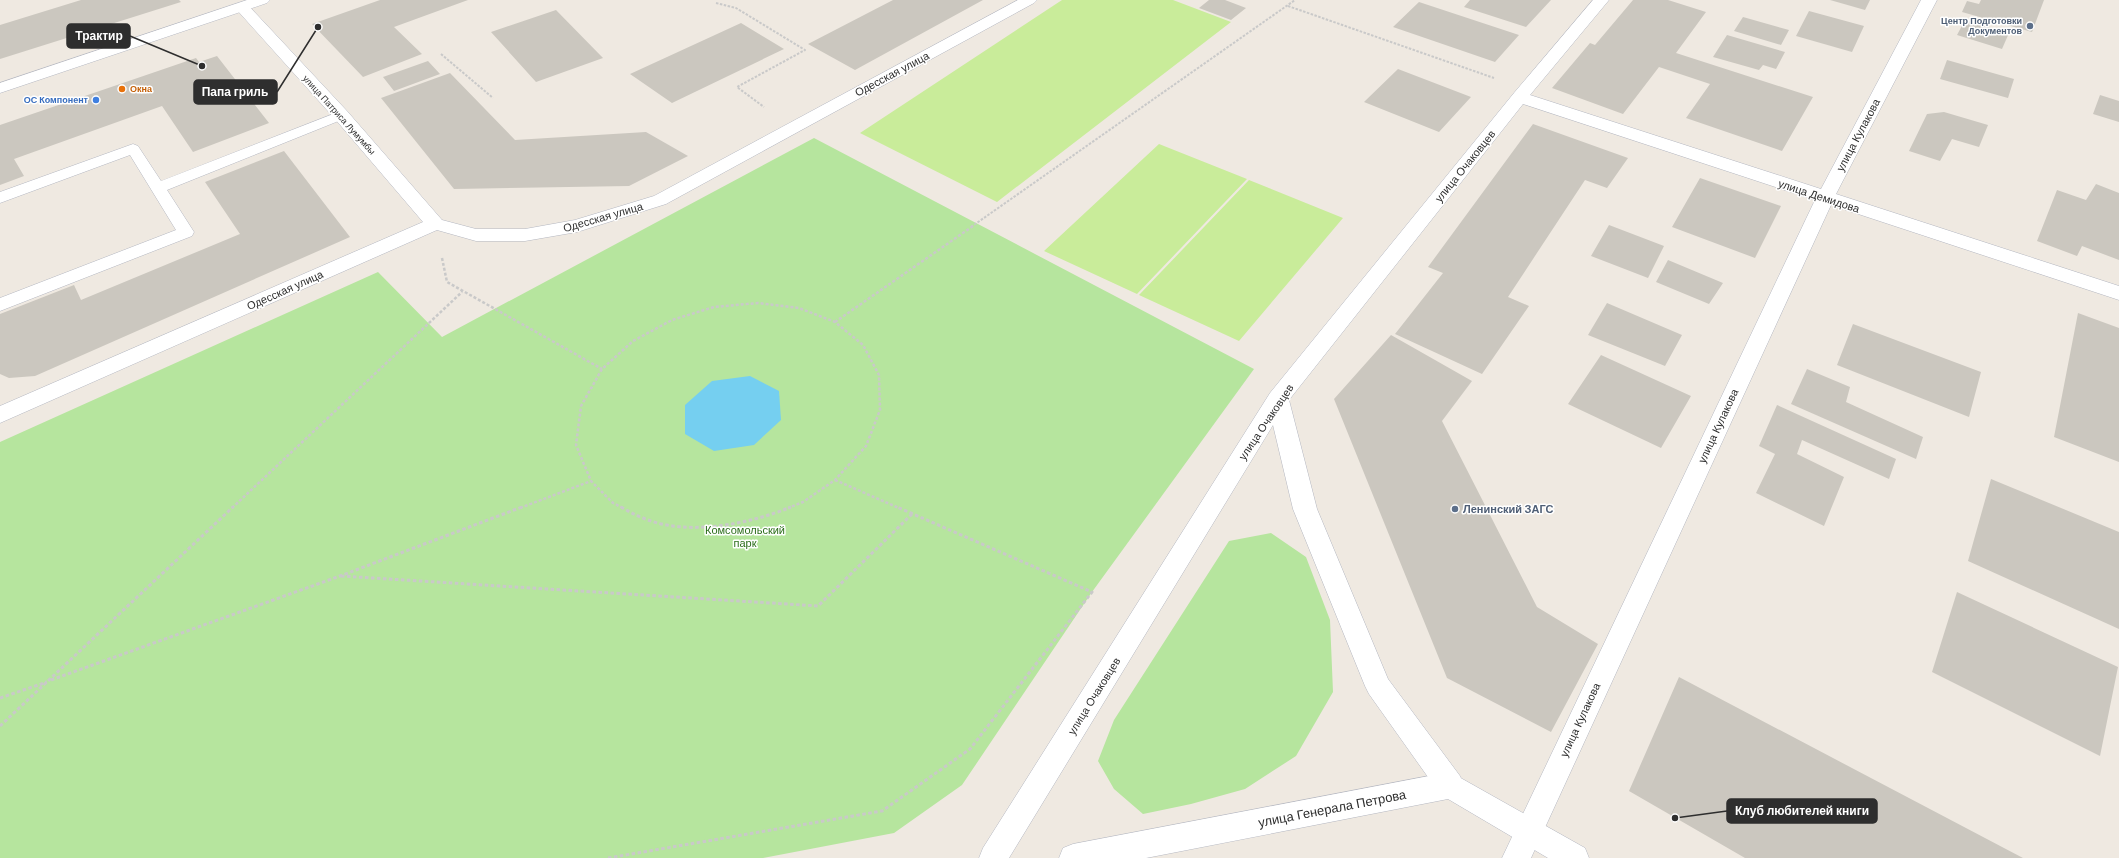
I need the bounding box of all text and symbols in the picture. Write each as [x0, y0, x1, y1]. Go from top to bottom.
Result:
place label: Центр Подготовки Документов [1941, 15, 2022, 37]
marker: Центр Подготовки Документов [2025, 21, 2035, 31]
callout: Трактир [67, 24, 130, 48]
text: Трактир [75, 28, 123, 44]
street label: Одесская улица [852, 48, 932, 99]
street label: улица Патриса Лумумбы [300, 73, 378, 157]
callout: Папа гриль [194, 80, 277, 104]
place label: Окна [130, 83, 153, 95]
marker: Окна [117, 84, 127, 94]
text: Папа гриль [202, 84, 268, 100]
place label: ОС Компонент [24, 94, 89, 106]
marker: ОС Компонент [91, 95, 101, 105]
street label: улица Кулакова [1833, 96, 1883, 174]
street label: улица Очаковцев [1432, 127, 1498, 205]
street label: улица Демидова [1776, 176, 1862, 216]
street label: Одесская улица [562, 199, 645, 235]
street label: Одесская улица [245, 267, 326, 313]
street label: улица Очаковцев [1235, 381, 1297, 463]
street label: улица Кулакова [1695, 386, 1742, 465]
place label: Ленинский ЗАГС [1463, 502, 1554, 516]
marker: Ленинский ЗАГС [1450, 504, 1460, 514]
park label: Комсомольский парк [705, 523, 785, 550]
street label: улица Очаковцев [1065, 655, 1123, 737]
street label: улица Кулакова [1557, 680, 1604, 759]
street label: улица Генерала Петрова [1257, 786, 1408, 831]
callout: Клуб любителей книги [1727, 799, 1877, 823]
text: Клуб любителей книги [1735, 803, 1869, 819]

